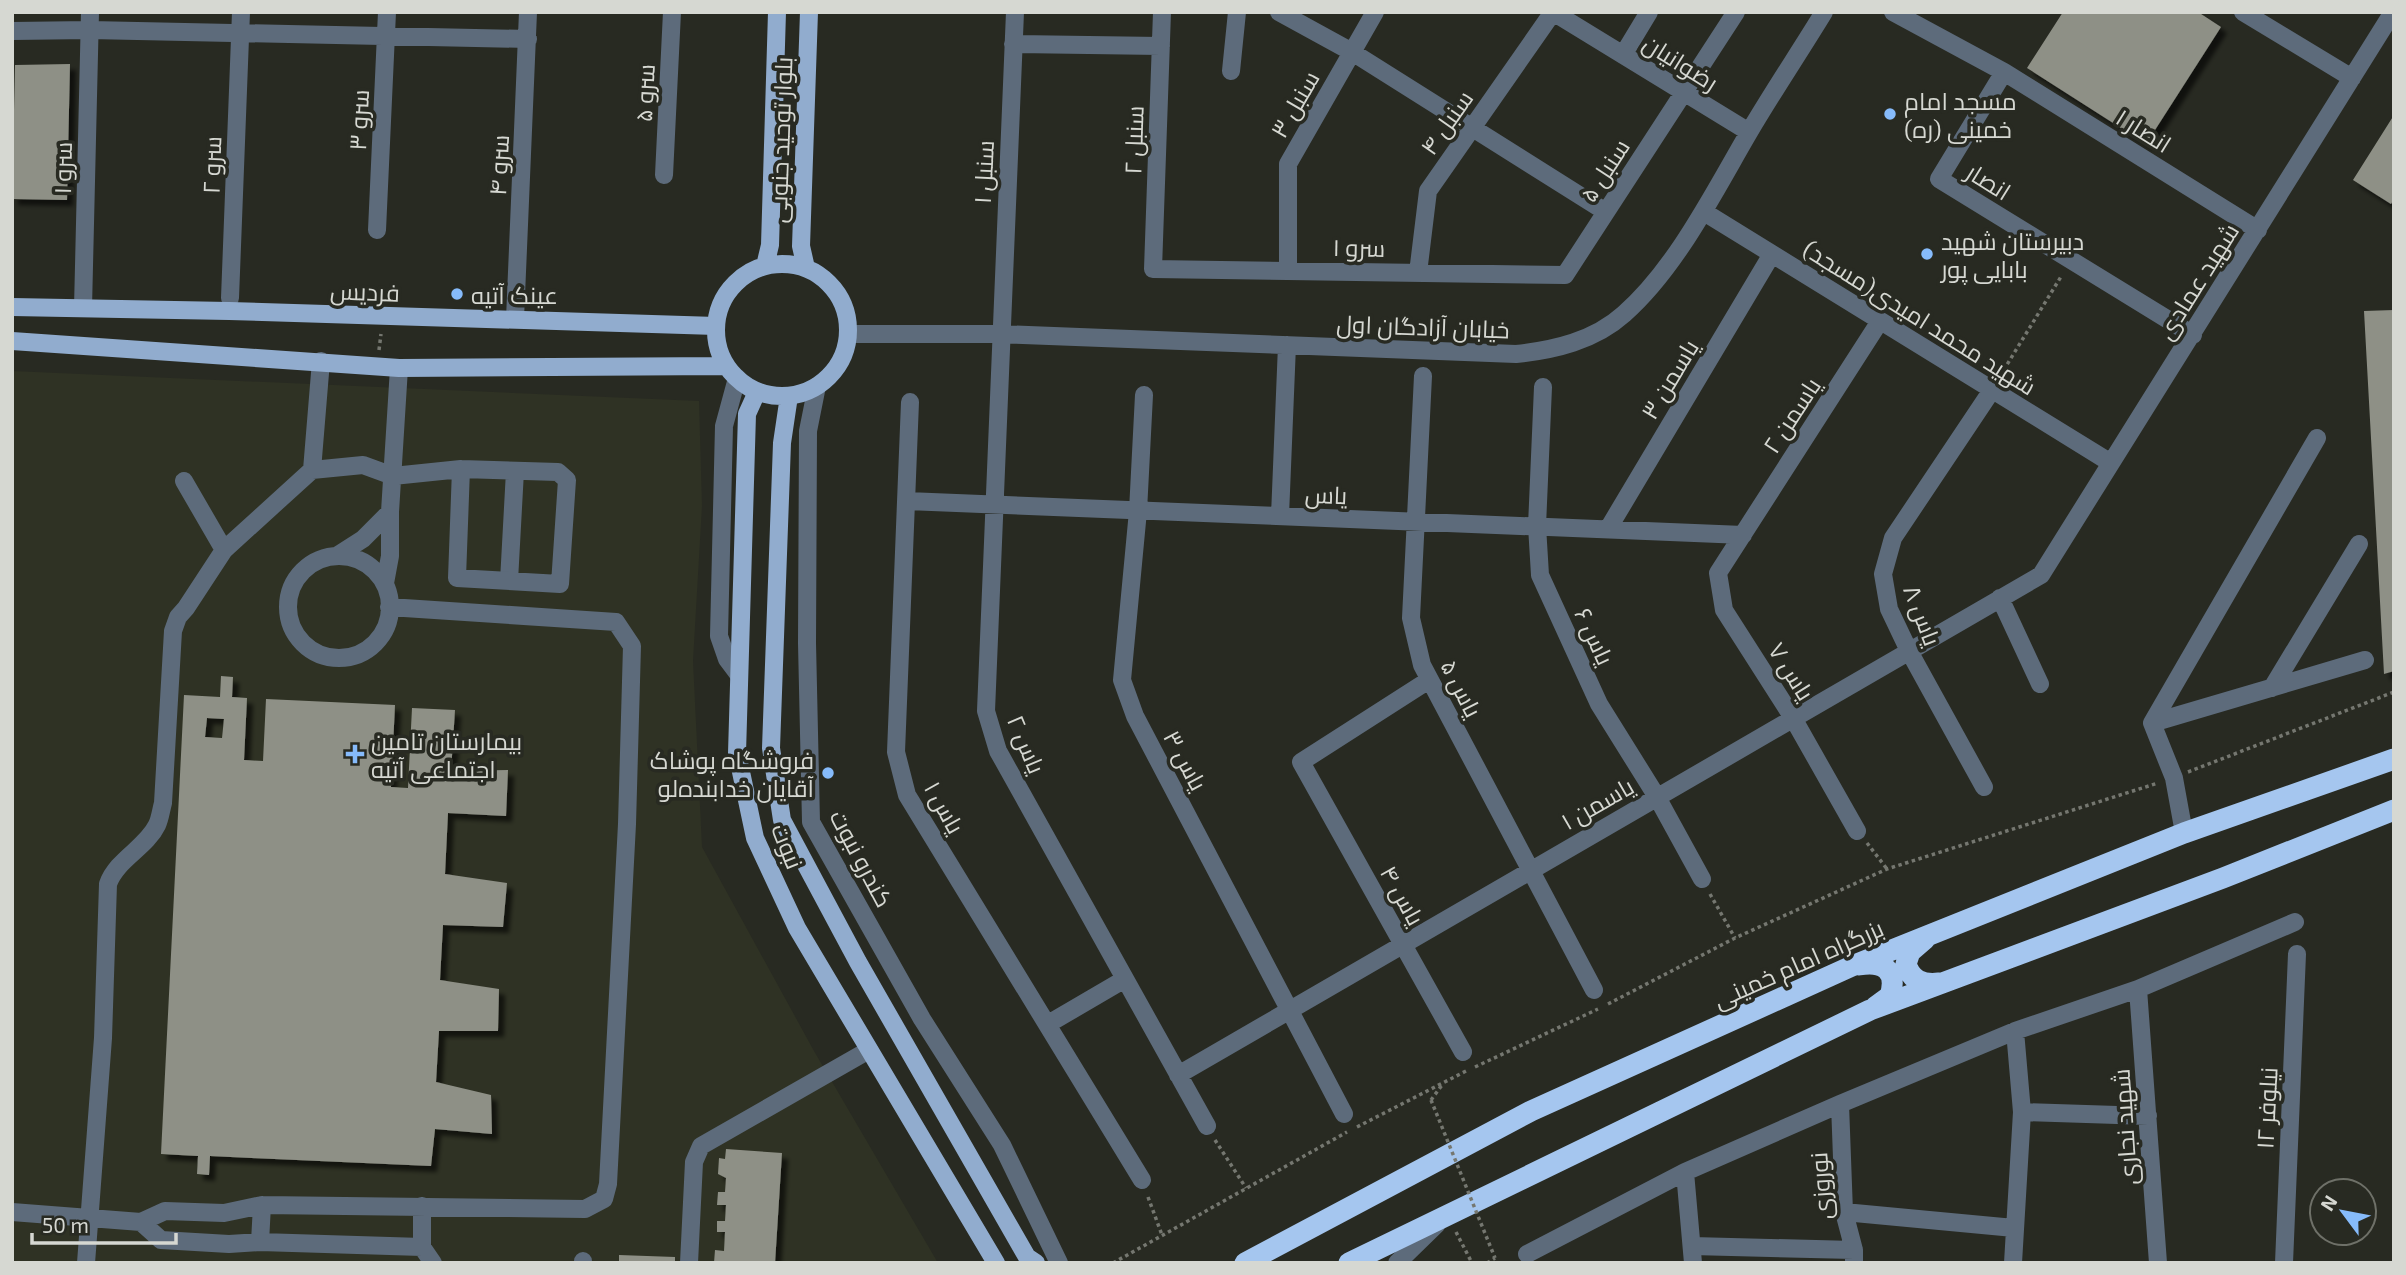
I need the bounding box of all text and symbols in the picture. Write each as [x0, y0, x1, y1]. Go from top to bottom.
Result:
street label: رضوانیان [1638, 28, 1724, 97]
street label: بلوار توحید جنوبی [763, 56, 798, 224]
street label: سرو ۵ [628, 63, 660, 123]
street label: سنبل ۳ [1263, 65, 1326, 143]
street label: سنبل ۴ [1413, 84, 1479, 160]
place label: مسجد امام خمینی (ره) [1904, 86, 2017, 144]
street label: سرو ۳ [342, 89, 374, 151]
street label: انصار ۱ [2111, 102, 2177, 158]
street label: سنبل ۲ [1117, 105, 1150, 175]
marker: مسجد امام خمینی (ره) [1882, 106, 1898, 122]
street label: سنبل ۵ [1573, 133, 1636, 207]
street label: سرو ۴ [482, 134, 514, 196]
street label: سرو ۲ [196, 136, 226, 194]
street label: سنبل ۱ [967, 140, 1000, 205]
street label: سرو ۱ [47, 142, 77, 194]
street label: انصار [1960, 155, 2017, 206]
street label: شهید عمادی [2150, 218, 2245, 345]
place label: دبیرستان شهید بابایی پور [1939, 226, 2084, 286]
street label: سرو ۱ [1333, 232, 1385, 262]
street label: (مسجد)شهید محمد امیدی [1798, 233, 2042, 401]
marker: دبیرستان شهید بابایی پور [1919, 246, 1935, 262]
street label: فردیس [330, 275, 400, 308]
place label: عینک آتیه [471, 280, 558, 309]
marker: عینک آتیه [449, 286, 465, 302]
street label: خیابان آزادگان اول [1336, 308, 1510, 345]
street label: یاسمن ۳ [1634, 333, 1705, 425]
street label: یاسمن ۲ [1756, 371, 1827, 459]
street label: یاس [1304, 479, 1348, 510]
street label: یاس ۸ [1897, 580, 1948, 650]
street label: یاس ۶ [1568, 603, 1621, 670]
street label: یاس ۷ [1762, 637, 1821, 706]
street label: یاس ۵ [1434, 654, 1489, 723]
street label: یاس ۲ [1001, 710, 1052, 778]
street label: یاس ۳ [1157, 725, 1214, 796]
place label: بیمارستان تامین اجتماعی آتیه [371, 726, 522, 784]
marker: بیمارستان تامین اجتماعی آتیه [345, 744, 365, 764]
place label: فروشگاه پوشاک آقایان خدابنده‌لو [650, 745, 815, 803]
marker: فروشگاه پوشاک آقایان خدابنده‌لو [820, 765, 836, 781]
street label: یاسمن ۱ [1556, 770, 1640, 836]
street label: یاس ۱ [918, 776, 971, 839]
street label: کندرو نبوت [824, 804, 900, 912]
street label: نبوت [766, 819, 810, 873]
street label: یاس ۴ [1374, 860, 1431, 931]
street label: بزرگراه امام خمینی [1708, 912, 1889, 1016]
street label: نیلوفر ۱۲ [2249, 1066, 2283, 1150]
street label: شهید نجاری [2105, 1068, 2144, 1186]
street label: نوروزی [1803, 1151, 1838, 1221]
north arrow [2308, 1177, 2378, 1247]
text: N [2315, 1191, 2342, 1215]
scale bar [32, 1202, 175, 1246]
text: 50 m [42, 1212, 89, 1237]

